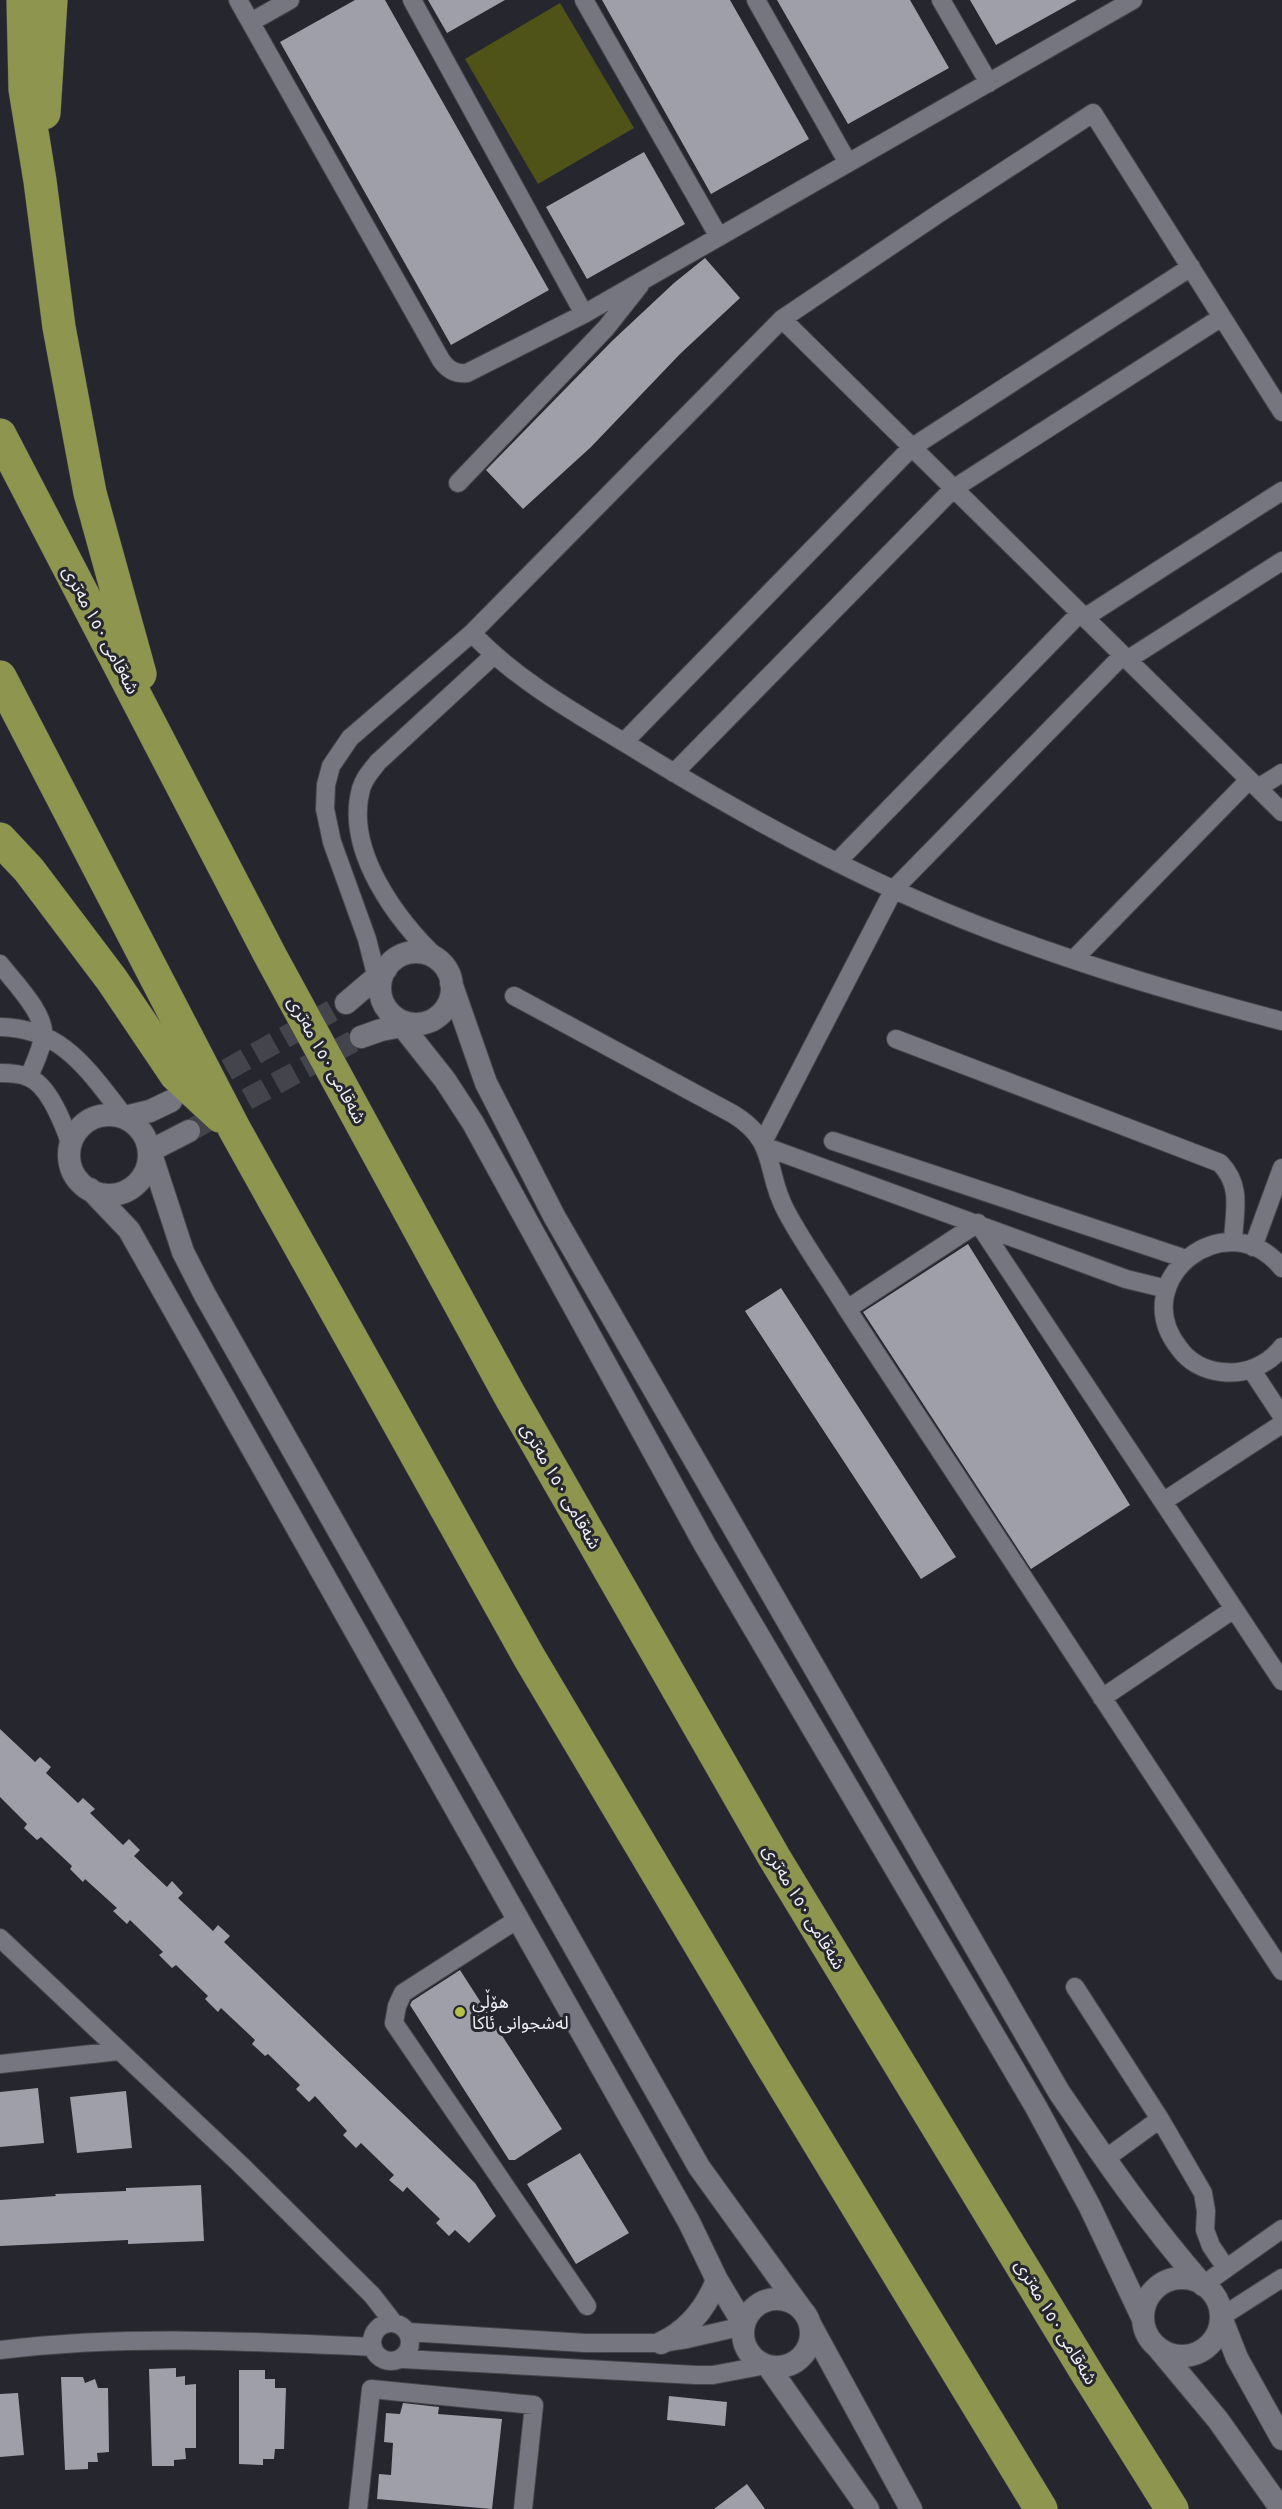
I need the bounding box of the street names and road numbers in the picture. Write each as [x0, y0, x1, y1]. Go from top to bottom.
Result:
street label: شەقامی ١٥٠ مەتری [56, 561, 147, 699]
street label: شەقامی ١٥٠ مەتری [281, 991, 374, 1128]
street label: شەقامی ١٥٠ مەتری [514, 1417, 609, 1554]
street label: شەقامی ١٥٠ مەتری [756, 1839, 853, 1975]
street label: شەقامی ١٥٠ مەتری [1008, 2254, 1105, 2390]

